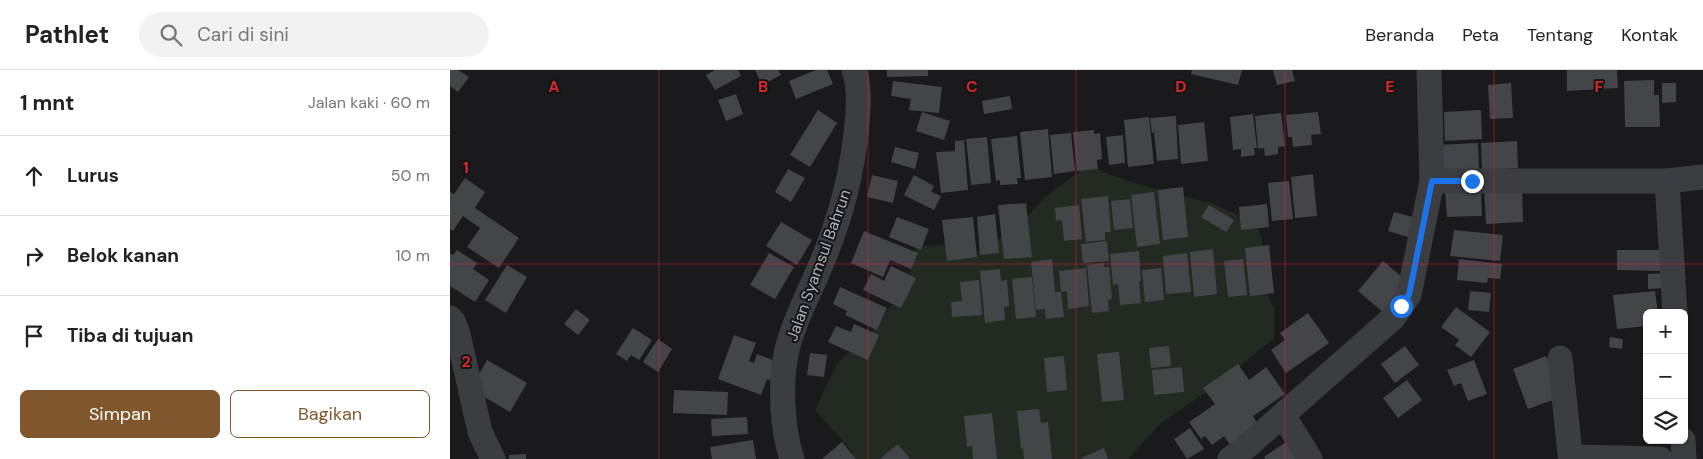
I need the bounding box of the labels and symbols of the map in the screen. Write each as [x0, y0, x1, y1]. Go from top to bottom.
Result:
text: A [548, 76, 560, 97]
text: B [758, 76, 768, 97]
text: C [966, 76, 978, 97]
text: D [1175, 76, 1187, 97]
text: E [1385, 76, 1395, 97]
text: F [1595, 76, 1604, 97]
text: 1 [463, 157, 469, 178]
route end [1461, 170, 1484, 193]
street label: Jalan Syamsul Bahrun [781, 186, 856, 344]
route start [1390, 295, 1413, 318]
text: 2 [461, 351, 471, 372]

